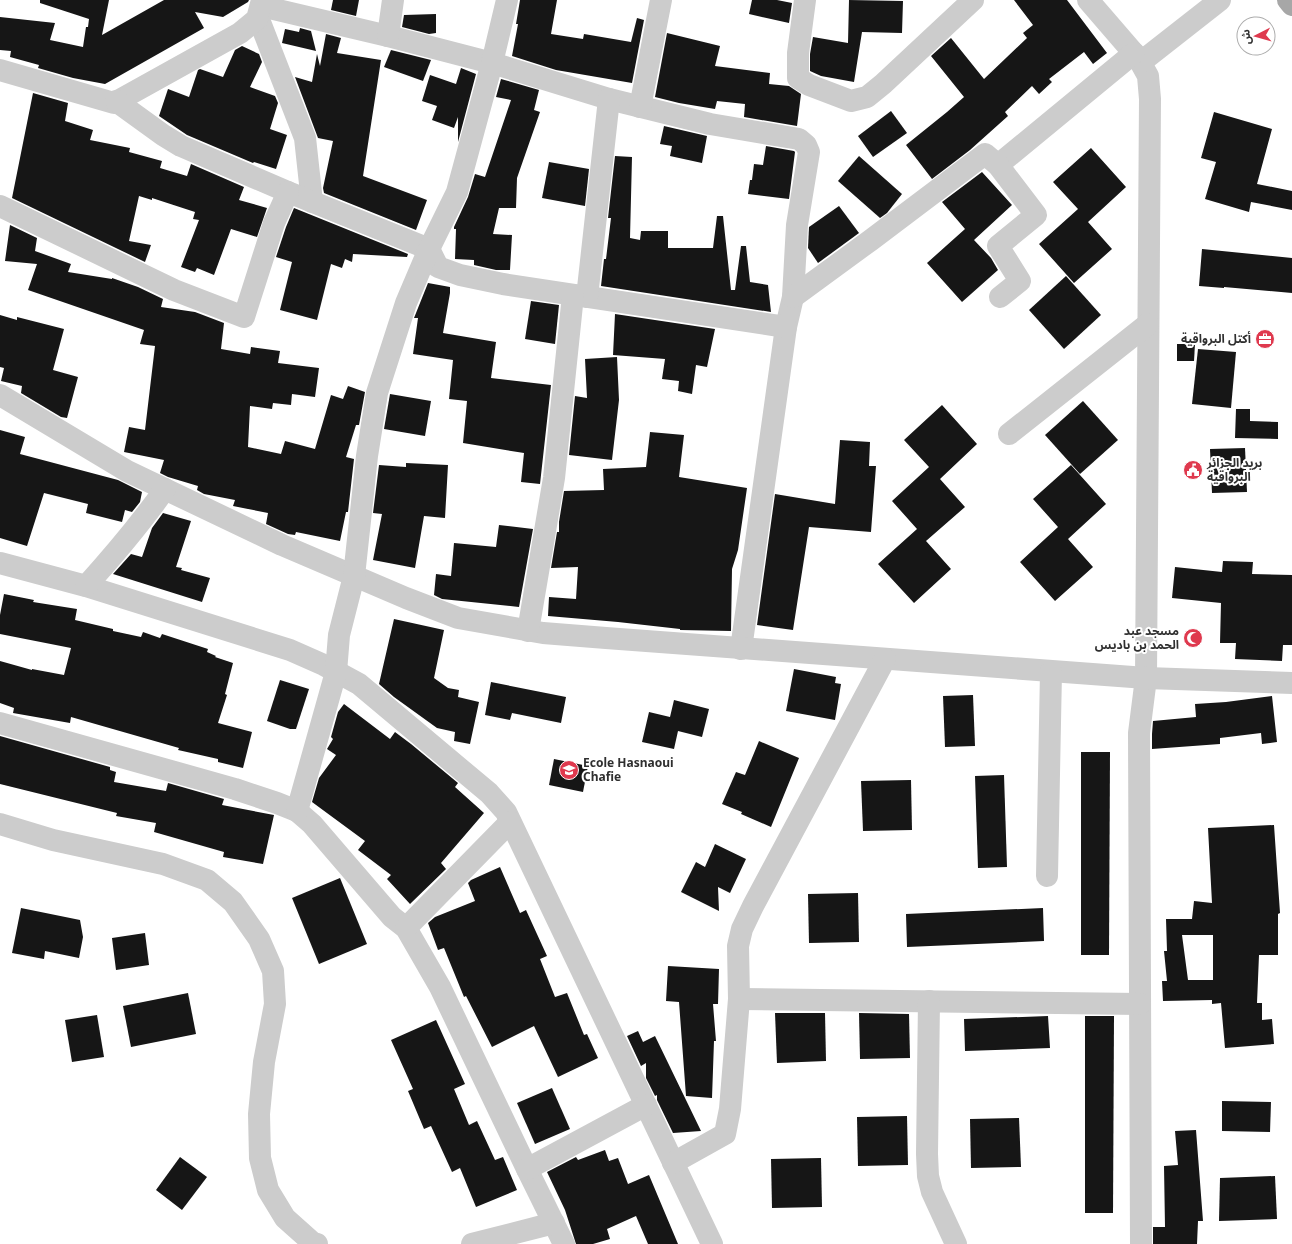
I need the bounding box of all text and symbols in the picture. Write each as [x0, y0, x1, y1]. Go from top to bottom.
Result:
north arrow [1236, 16, 1276, 56]
text: ش [1237, 29, 1254, 45]
office icon: أكتل البرواقية [1254, 328, 1276, 350]
place label: أكتل البرواقية [1181, 330, 1251, 347]
place label: بريد الجزائر البرواقية [1206, 454, 1263, 485]
public building icon: بريد الجزائر البرواقية [1182, 459, 1204, 481]
place label: مسجد عبد الحمد بن باديس [1095, 622, 1179, 653]
mosque icon: مسجد عبد الحمد بن باديس [1182, 627, 1204, 649]
place label: Ecole Hasnaoui Chafie [583, 754, 674, 785]
school or university icon: Ecole Hasnaoui Chafie [558, 759, 580, 781]

